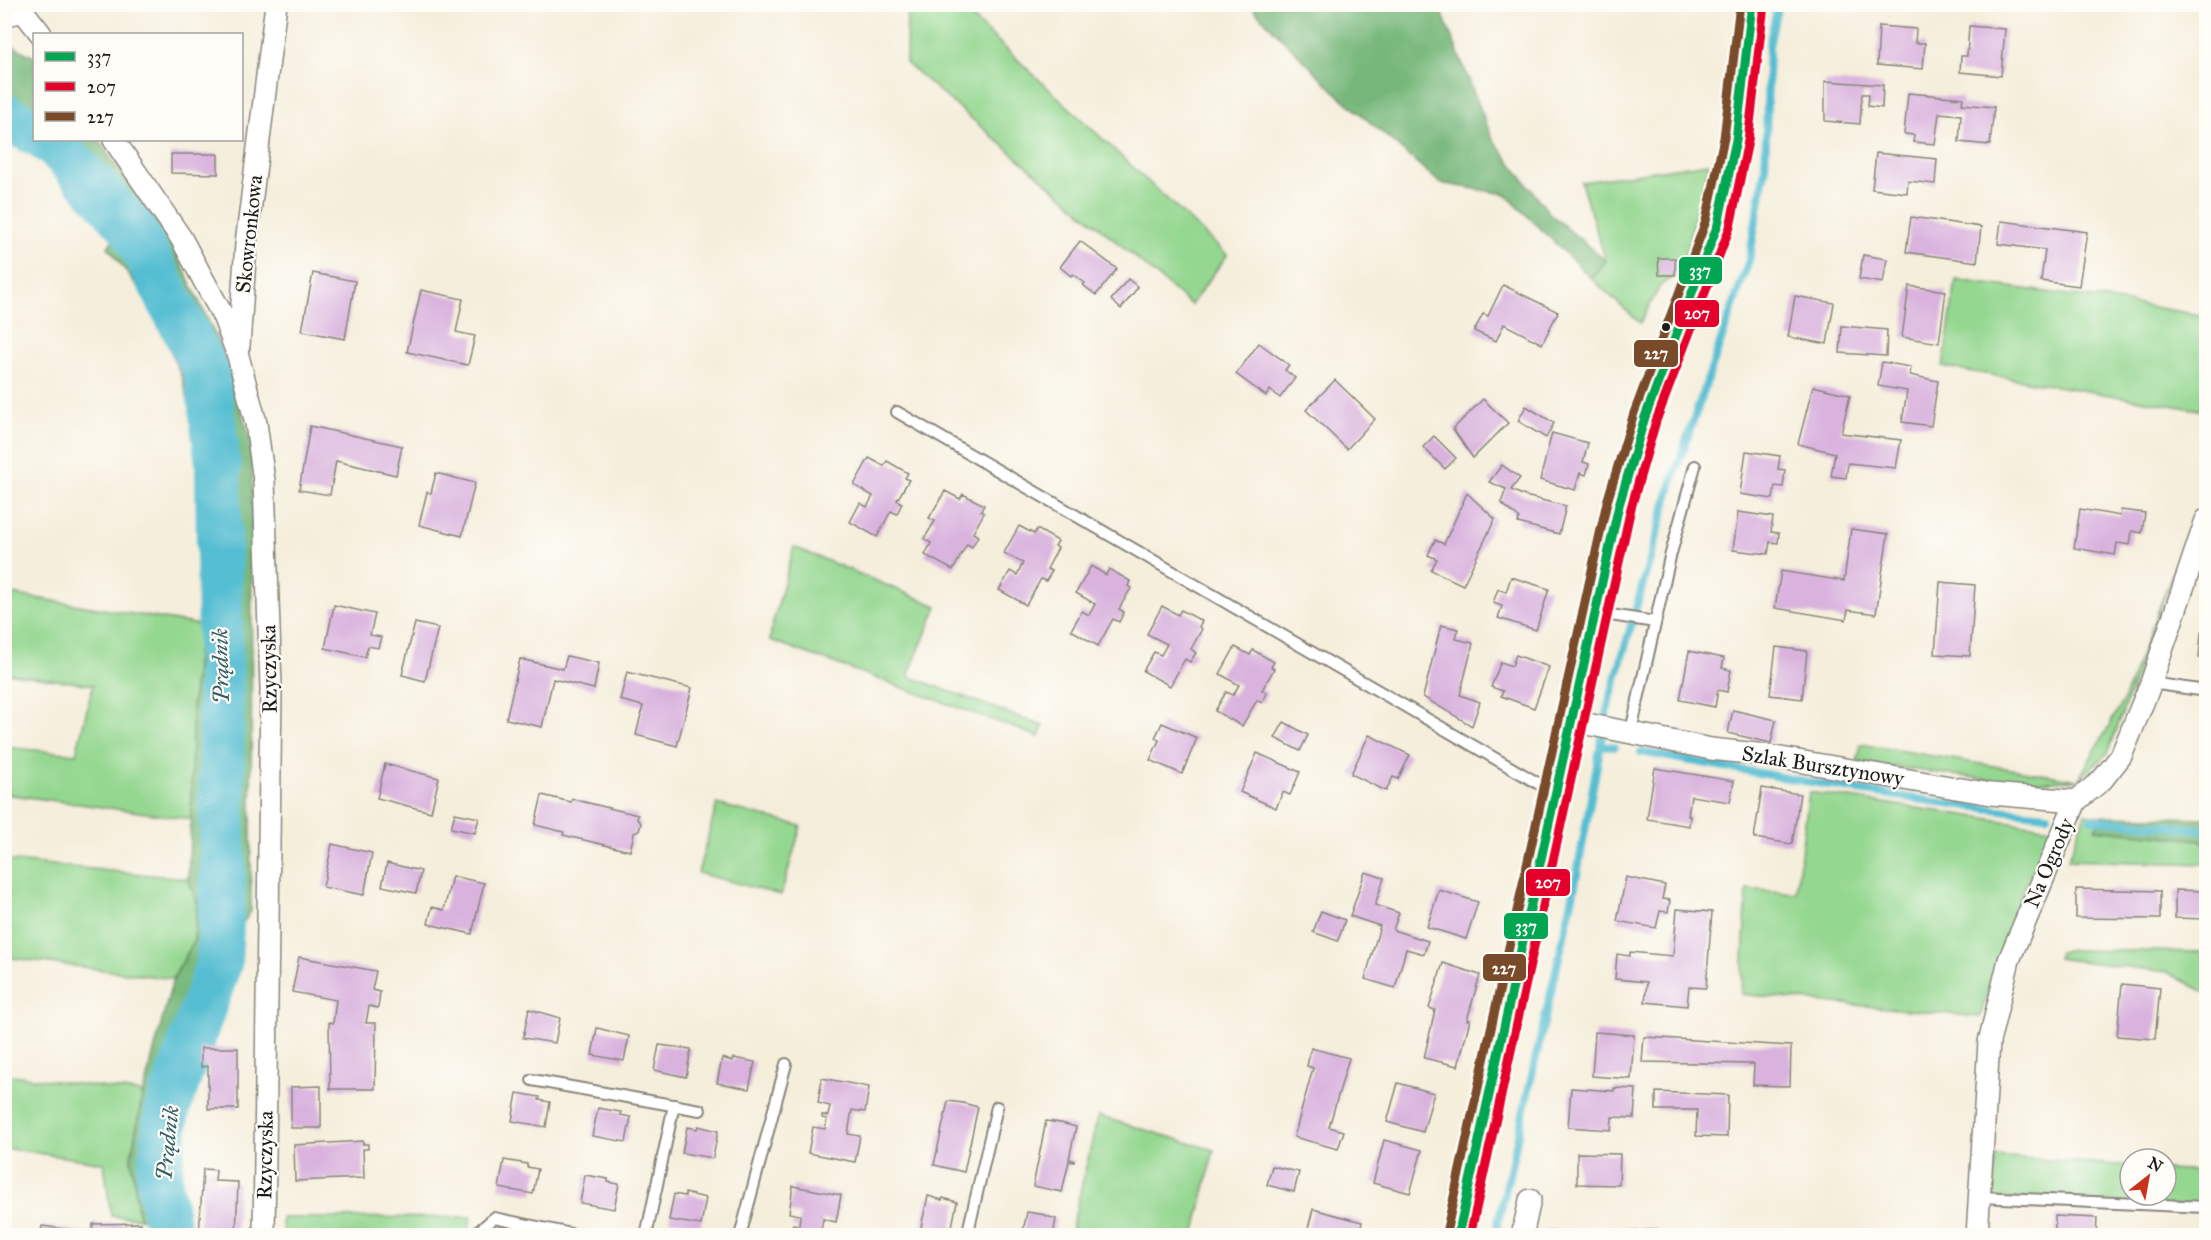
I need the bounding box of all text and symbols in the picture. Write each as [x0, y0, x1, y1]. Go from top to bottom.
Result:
legend [33, 33, 243, 141]
text: 337 [87, 46, 111, 68]
text: 207 [87, 76, 116, 98]
text: 227 [87, 106, 114, 128]
street label: Skowronkowa [230, 174, 268, 294]
line badge: 337 [1678, 256, 1723, 285]
text: 337 [1689, 261, 1711, 281]
line badge: 207 [1674, 299, 1720, 328]
text: 207 [1684, 304, 1710, 323]
unlabelled marker [1660, 321, 1672, 333]
line badge: 227 [1633, 339, 1679, 368]
text: 227 [1644, 344, 1668, 363]
street label: Rzyczyska [255, 624, 283, 714]
water label: Prądnik [206, 628, 235, 704]
street label: Szlak Bursztynowy [1740, 740, 1907, 792]
street label: Na Ogrody [2018, 813, 2080, 912]
line badge: 207 [1525, 868, 1571, 897]
text: 207 [1535, 873, 1561, 892]
line badge: 337 [1503, 912, 1549, 940]
text: 337 [1515, 917, 1537, 937]
line badge: 227 [1482, 953, 1527, 982]
text: 227 [1492, 959, 1516, 978]
water label: Prądnik [150, 1104, 185, 1182]
street label: Rzyczyska [251, 1110, 279, 1200]
north arrow [2118, 1147, 2178, 1207]
text: N [2145, 1153, 2167, 1176]

